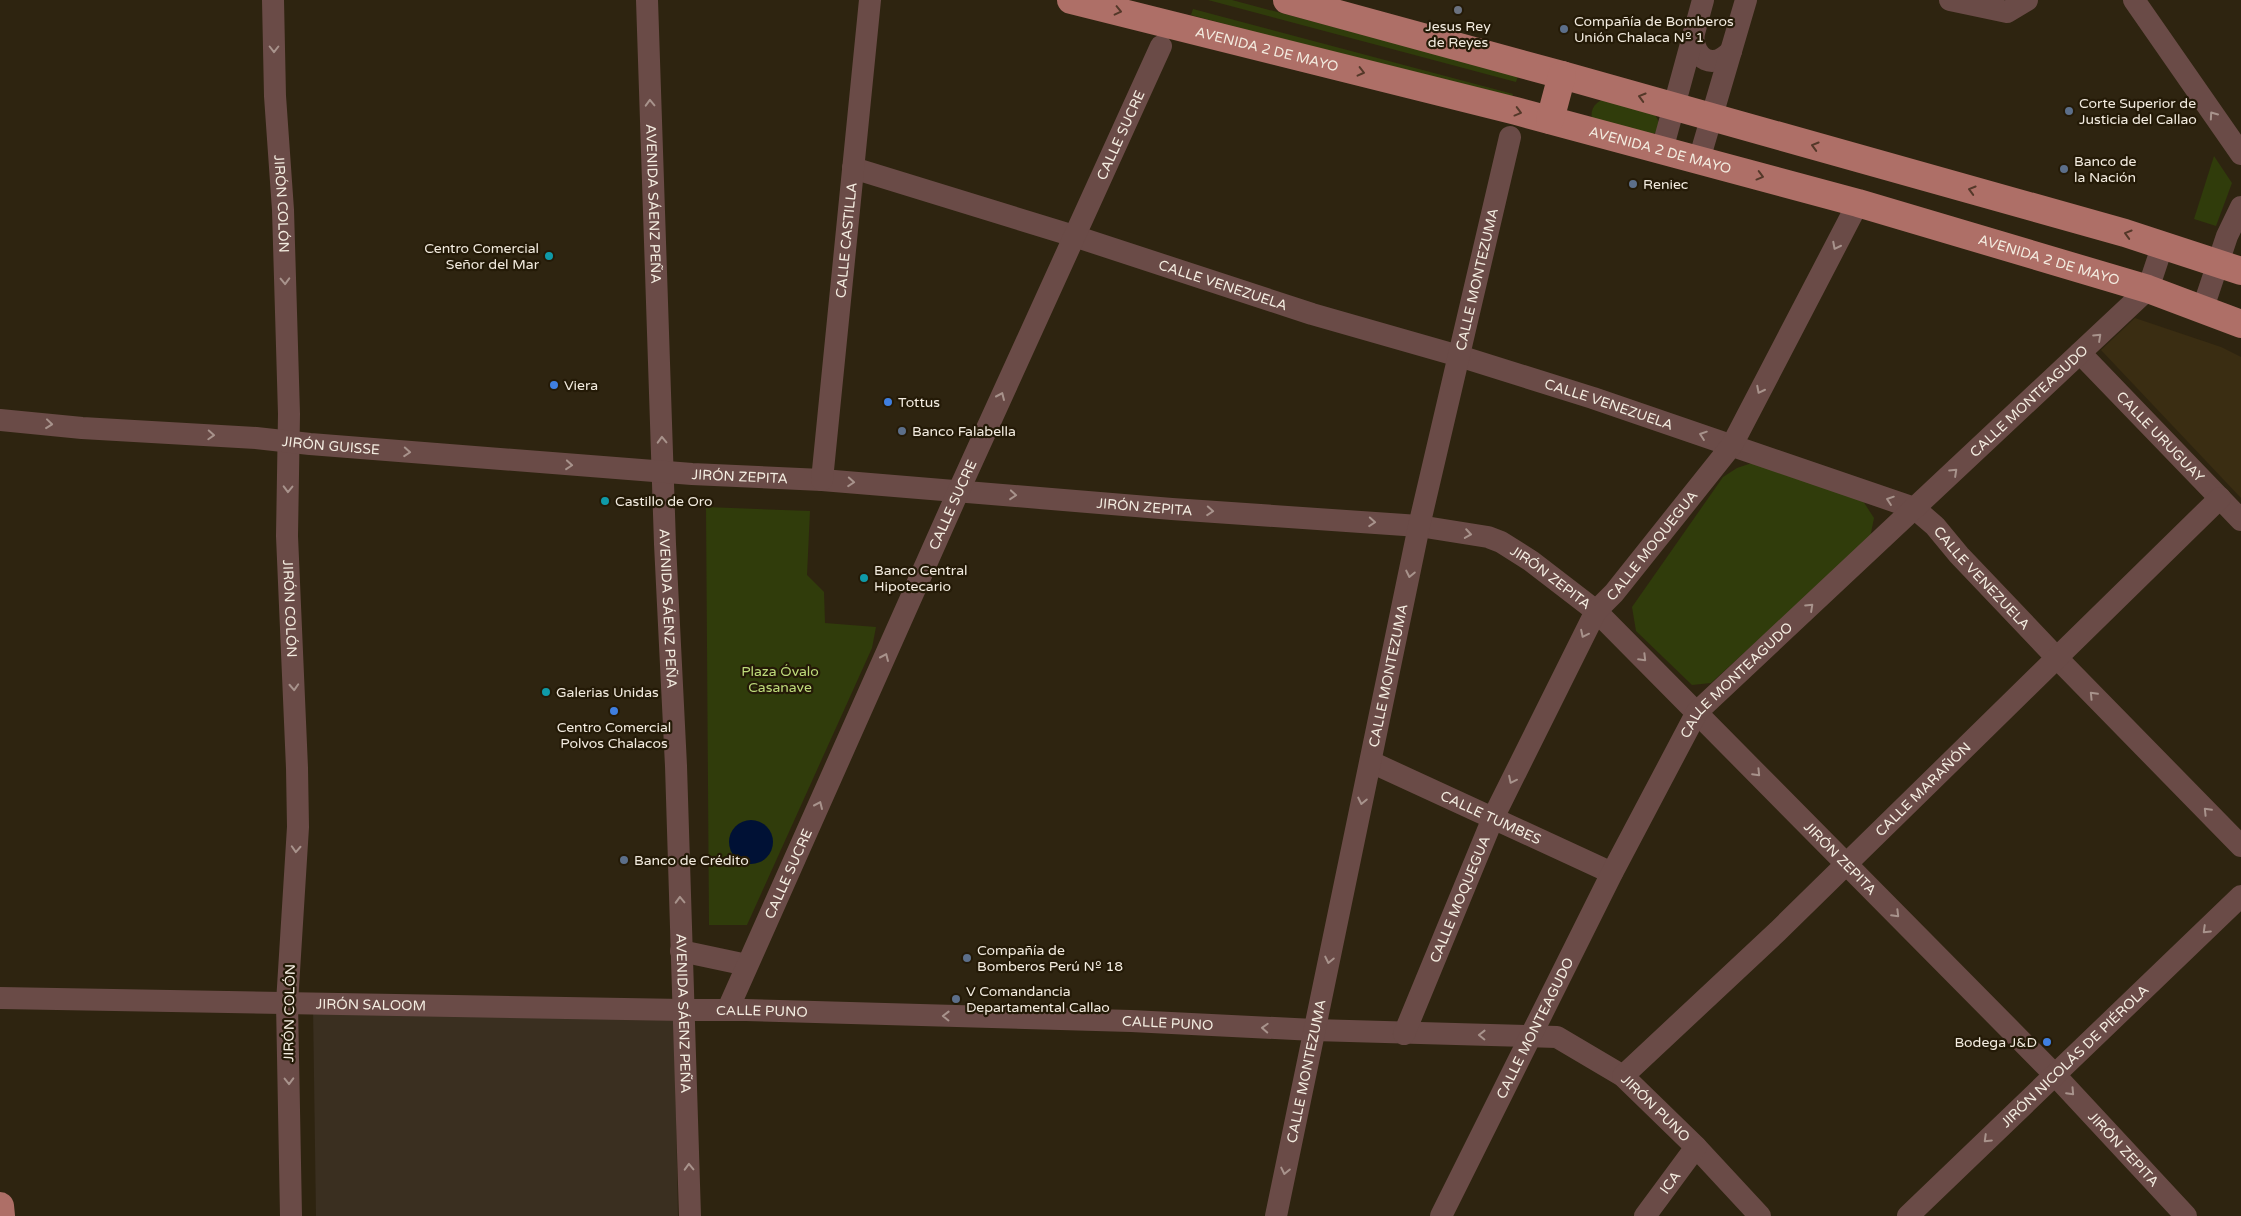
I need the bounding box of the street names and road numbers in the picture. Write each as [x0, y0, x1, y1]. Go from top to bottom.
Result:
street label: AVENIDA 2 DE MAYO [1194, 23, 1340, 75]
street label: CALLE SUCRE [1093, 88, 1149, 183]
street label: AVENIDA 2 DE MAYO [1587, 123, 1733, 178]
street label: AVENIDA SÁENZ PEÑA [642, 124, 664, 284]
street label: JIRÓN COLÓN [270, 154, 292, 253]
street label: CALLE CASTILLA [832, 182, 861, 299]
street label: CALLE MONTEZUMA [1452, 206, 1502, 352]
street label: AVENIDA 2 DE MAYO [1976, 231, 2122, 289]
street label: CALLE VENEZUELA [1156, 256, 1289, 314]
street label: CALLE MONTEAGUDO [1966, 342, 2092, 461]
street label: CALLE VENEZUELA [1542, 375, 1675, 434]
street label: CALLE URUGUAY [2113, 388, 2208, 486]
street label: JIRÓN GUISSE [281, 433, 381, 458]
street label: CALLE SUCRE [925, 457, 981, 553]
street label: JIRÓN ZEPITA [691, 466, 788, 487]
street label: CALLE MOQUEGUA [1603, 487, 1701, 605]
street label: JIRÓN ZEPITA [1096, 495, 1193, 519]
street label: CALLE VENEZUELA [1930, 523, 2033, 633]
street label: AVENIDA SÁENZ PEÑA [655, 528, 680, 689]
street label: JIRÓN ZEPITA [1507, 542, 1594, 613]
street label: JIRÓN COLÓN [279, 559, 300, 658]
street label: CALLE MONTEZUMA [1365, 602, 1412, 749]
street label: CALLE MONTEAGUDO [1677, 619, 1796, 741]
street label: CALLE MARAÑÓN [1872, 739, 1975, 840]
street label: CALLE TUMBES [1438, 787, 1544, 848]
street label: JIRÓN ZEPITA [1800, 818, 1880, 899]
street label: CALLE SUCRE [761, 826, 816, 922]
street label: CALLE MOQUEGUA [1426, 833, 1494, 965]
street label: AVENIDA SÁENZ PEÑA [672, 933, 694, 1094]
street label: CALLE MONTEAGUDO [1493, 955, 1578, 1102]
street label: JIRÓN COLÓN [280, 964, 299, 1062]
street label: JIRÓN NICOLÁS DE PIÉROLA [1997, 981, 2152, 1131]
street label: JIRÓN SALOOM [316, 996, 426, 1014]
street label: CALLE MONTEZUMA [1283, 998, 1330, 1144]
street label: CALLE PUNO [716, 1002, 808, 1021]
street label: CALLE PUNO [1122, 1013, 1214, 1034]
street label: JIRÓN PUNO [1617, 1071, 1693, 1146]
street label: JIRÓN ZEPITA [2084, 1108, 2162, 1190]
street label: ICA [1656, 1168, 1684, 1197]

